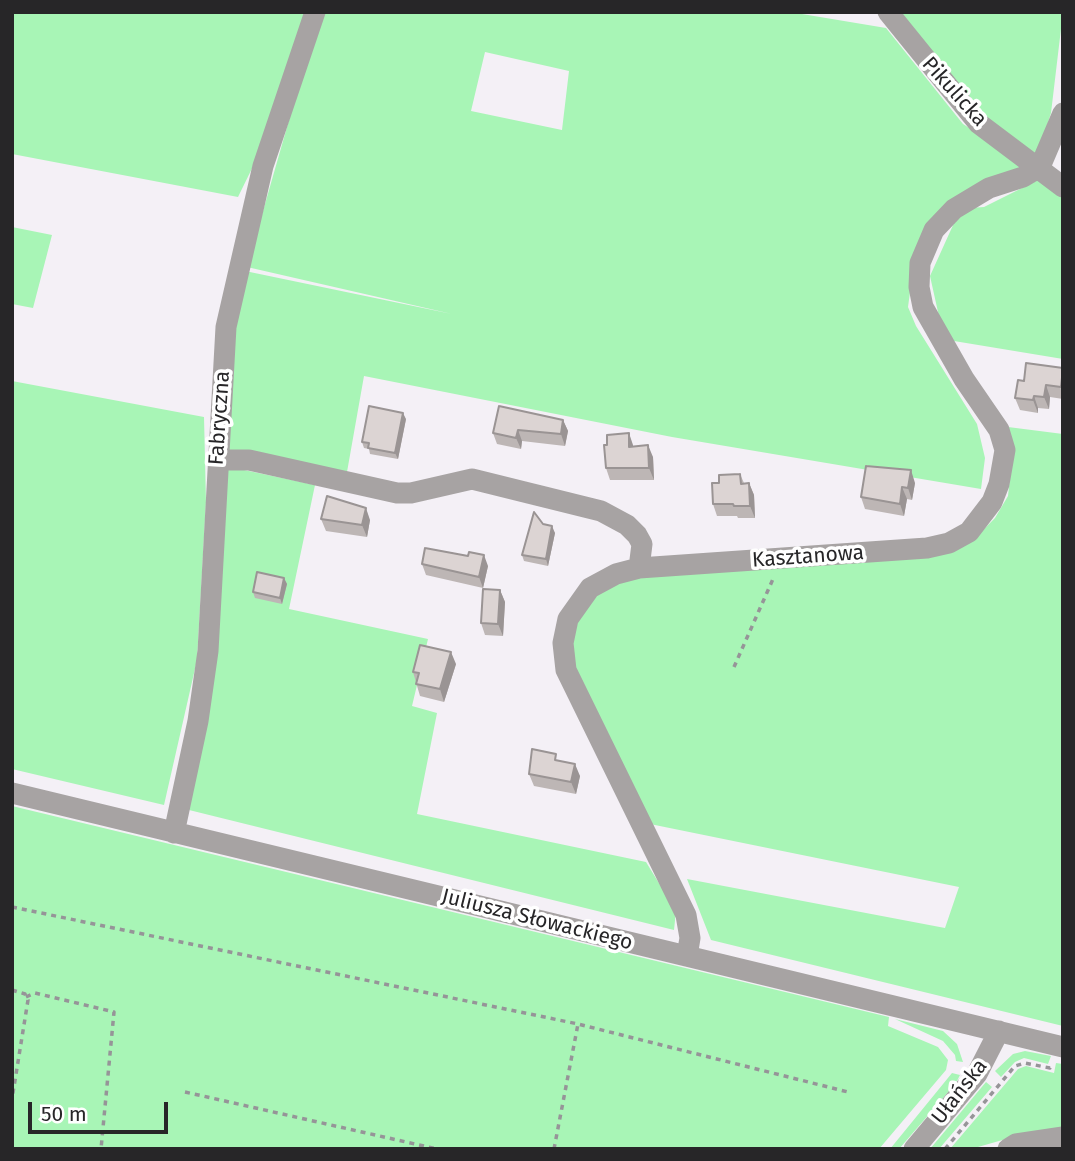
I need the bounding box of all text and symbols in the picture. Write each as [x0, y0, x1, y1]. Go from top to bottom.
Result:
street label: Pikulicka [916, 52, 992, 132]
street label: Fabryczna [204, 370, 236, 466]
street label: Kasztanowa [751, 541, 865, 573]
street label: Juliusza Słowackiego [439, 884, 635, 956]
street label: Ułańska [927, 1054, 993, 1130]
scale bar [32, 1088, 172, 1132]
text: 50 m [41, 1101, 87, 1127]

